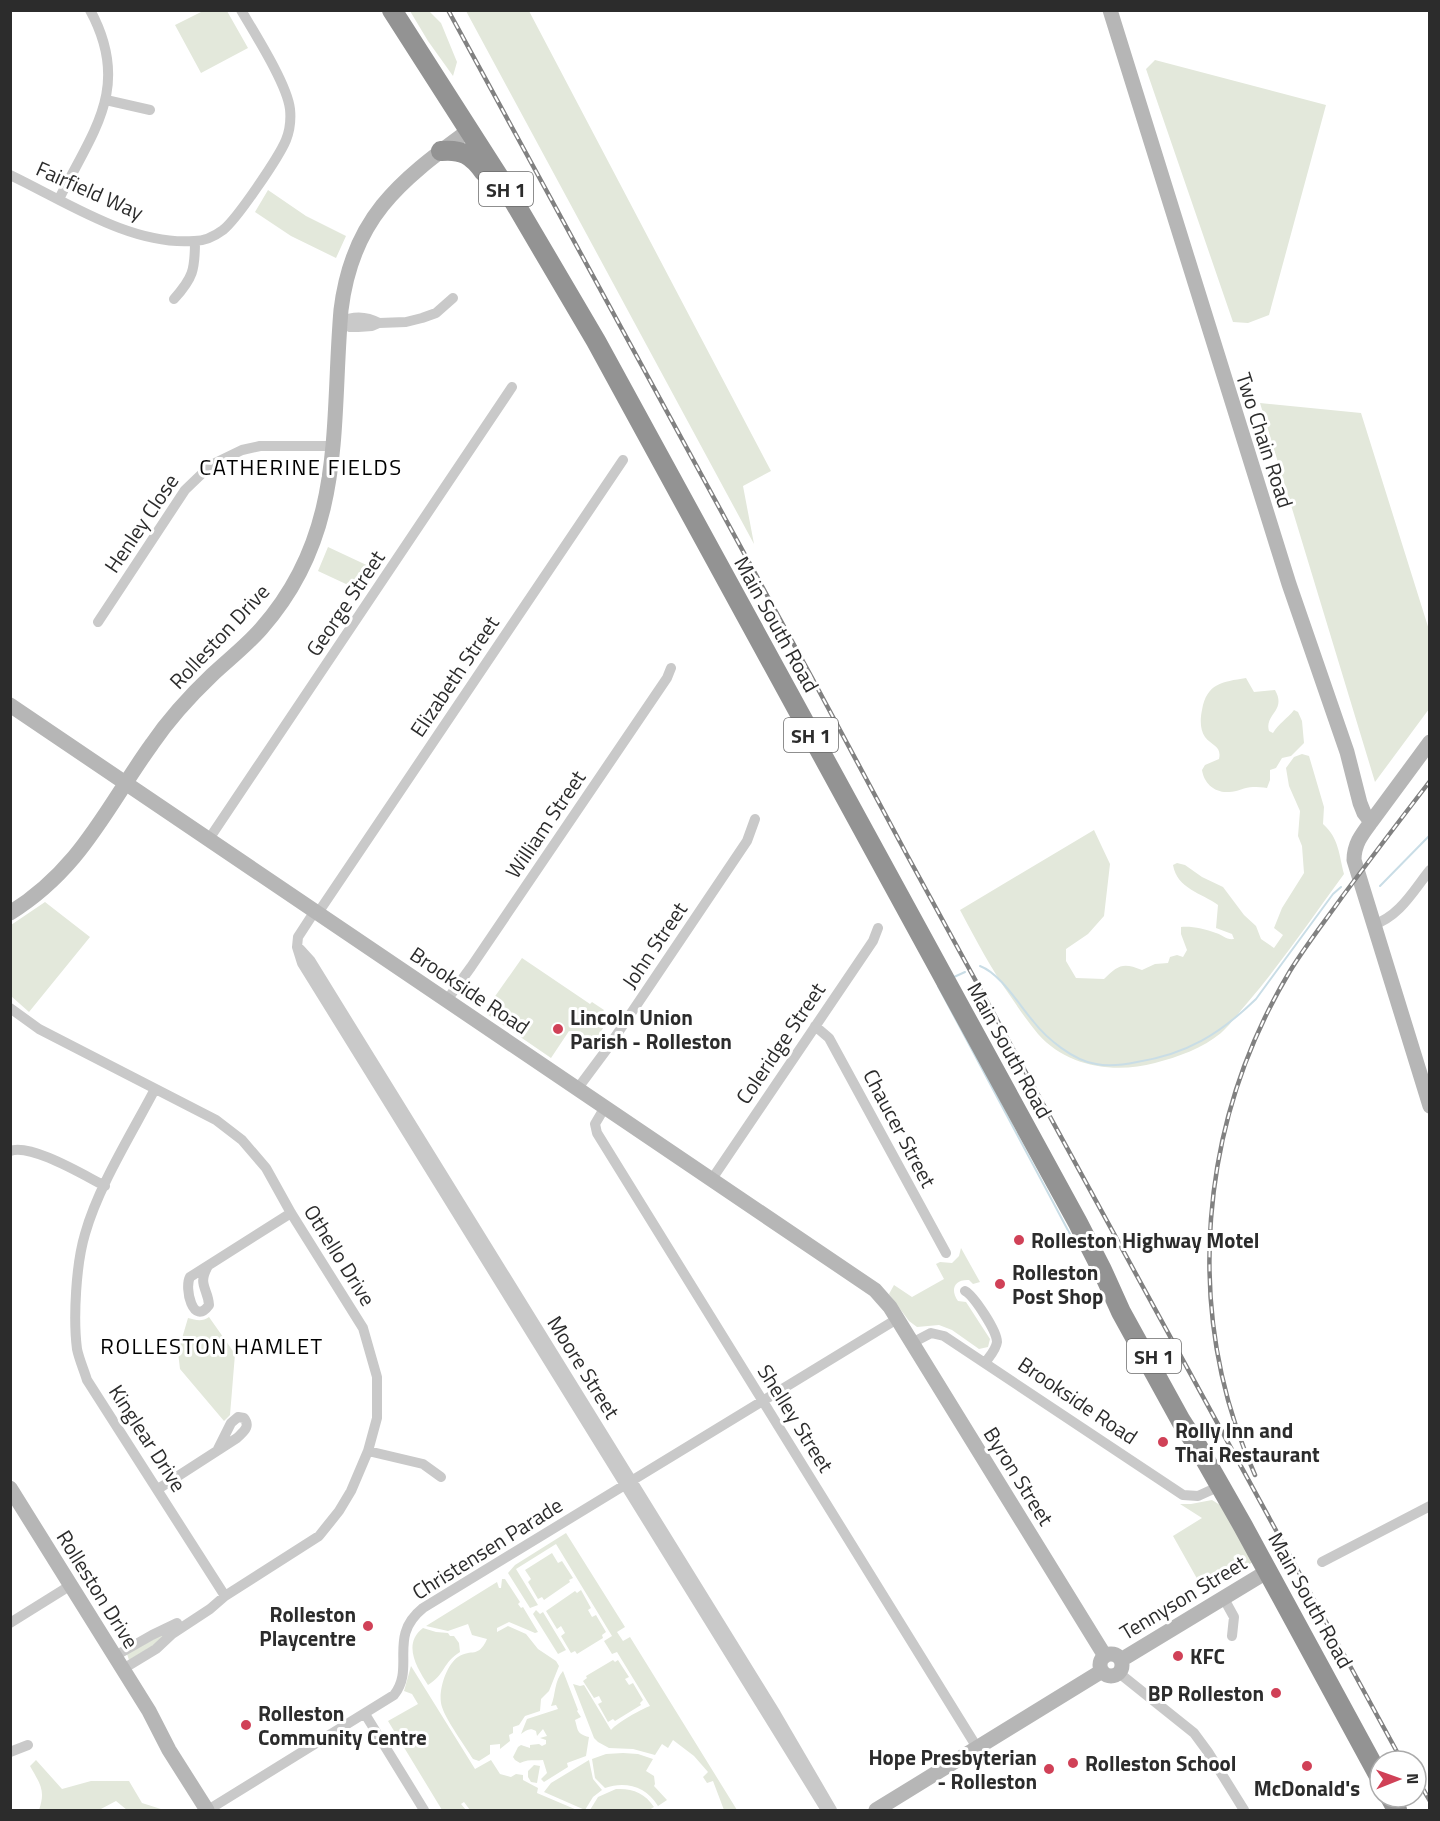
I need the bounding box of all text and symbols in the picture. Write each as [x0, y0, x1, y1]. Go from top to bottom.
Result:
street label: Fairfield Way [31, 152, 149, 228]
road number: SH 1 [479, 172, 533, 206]
street label: Two Chain Road [1228, 368, 1302, 512]
district label: CATHERINE FIELDS [199, 450, 403, 484]
street label: Henley Close [96, 467, 186, 579]
street label: George Street [298, 543, 393, 662]
street label: Main South Road [726, 550, 828, 698]
street label: Rolleston Drive [162, 576, 276, 696]
street label: Elizabeth Street [402, 608, 507, 743]
road number: SH 1 [784, 718, 838, 752]
street label: William Street [497, 763, 593, 884]
street label: John Street [613, 895, 695, 995]
street label: Brookside Road [404, 938, 536, 1042]
street label: Coleridge Street [727, 975, 833, 1110]
street label: Main South Road [959, 976, 1061, 1124]
place label: Lincoln Union Parish - Rolleston [570, 1001, 732, 1057]
marker: Lincoln Union Parish - Rolleston [551, 1022, 565, 1036]
street label: Chaucer Street [855, 1063, 945, 1193]
street label: Othello Drive [296, 1198, 384, 1312]
place label: Rolleston Highway Motel [1031, 1224, 1259, 1256]
marker: Rolleston Highway Motel [1012, 1233, 1026, 1247]
place label: Rolleston Post Shop [1012, 1256, 1103, 1312]
marker: Rolleston Post Shop [993, 1277, 1007, 1291]
street label: Moore Street [540, 1309, 629, 1425]
district label: ROLLESTON HAMLET [100, 1329, 324, 1363]
road number: SH 1 [1127, 1339, 1181, 1373]
street label: Brookside Road [1012, 1348, 1144, 1452]
street label: Shelley Street [750, 1358, 842, 1479]
street label: Kinglear Drive [101, 1378, 195, 1498]
place label: Rolly Inn and Thai Restaurant [1175, 1414, 1320, 1470]
street label: Byron Street [976, 1420, 1062, 1532]
marker: Rolly Inn and Thai Restaurant [1156, 1435, 1170, 1449]
street label: Christensen Parade [405, 1489, 569, 1607]
street label: Rolleston Drive [49, 1524, 147, 1654]
street label: Main South Road [1260, 1526, 1362, 1674]
street label: Tennyson Street [1113, 1546, 1253, 1648]
place label: Rolleston Playcentre [259, 1598, 356, 1654]
marker: Rolleston Playcentre [361, 1619, 375, 1633]
place label: KFC [1190, 1640, 1225, 1672]
marker: KFC [1171, 1649, 1185, 1663]
place label: BP Rolleston [1148, 1677, 1264, 1709]
marker: BP Rolleston [1269, 1686, 1283, 1700]
place label: Rolleston Community Centre [258, 1697, 427, 1753]
marker: Rolleston Community Centre [239, 1718, 253, 1732]
place label: Hope Presbyterian - Rolleston [868, 1741, 1037, 1797]
place label: Rolleston School [1085, 1747, 1236, 1779]
north arrow [1368, 1749, 1428, 1809]
marker: Rolleston School [1066, 1756, 1080, 1770]
marker: McDonald's [1300, 1759, 1314, 1773]
marker: Hope Presbyterian - Rolleston [1042, 1762, 1056, 1776]
place label: McDonald's [1254, 1772, 1360, 1804]
text: N [1401, 1773, 1425, 1784]

